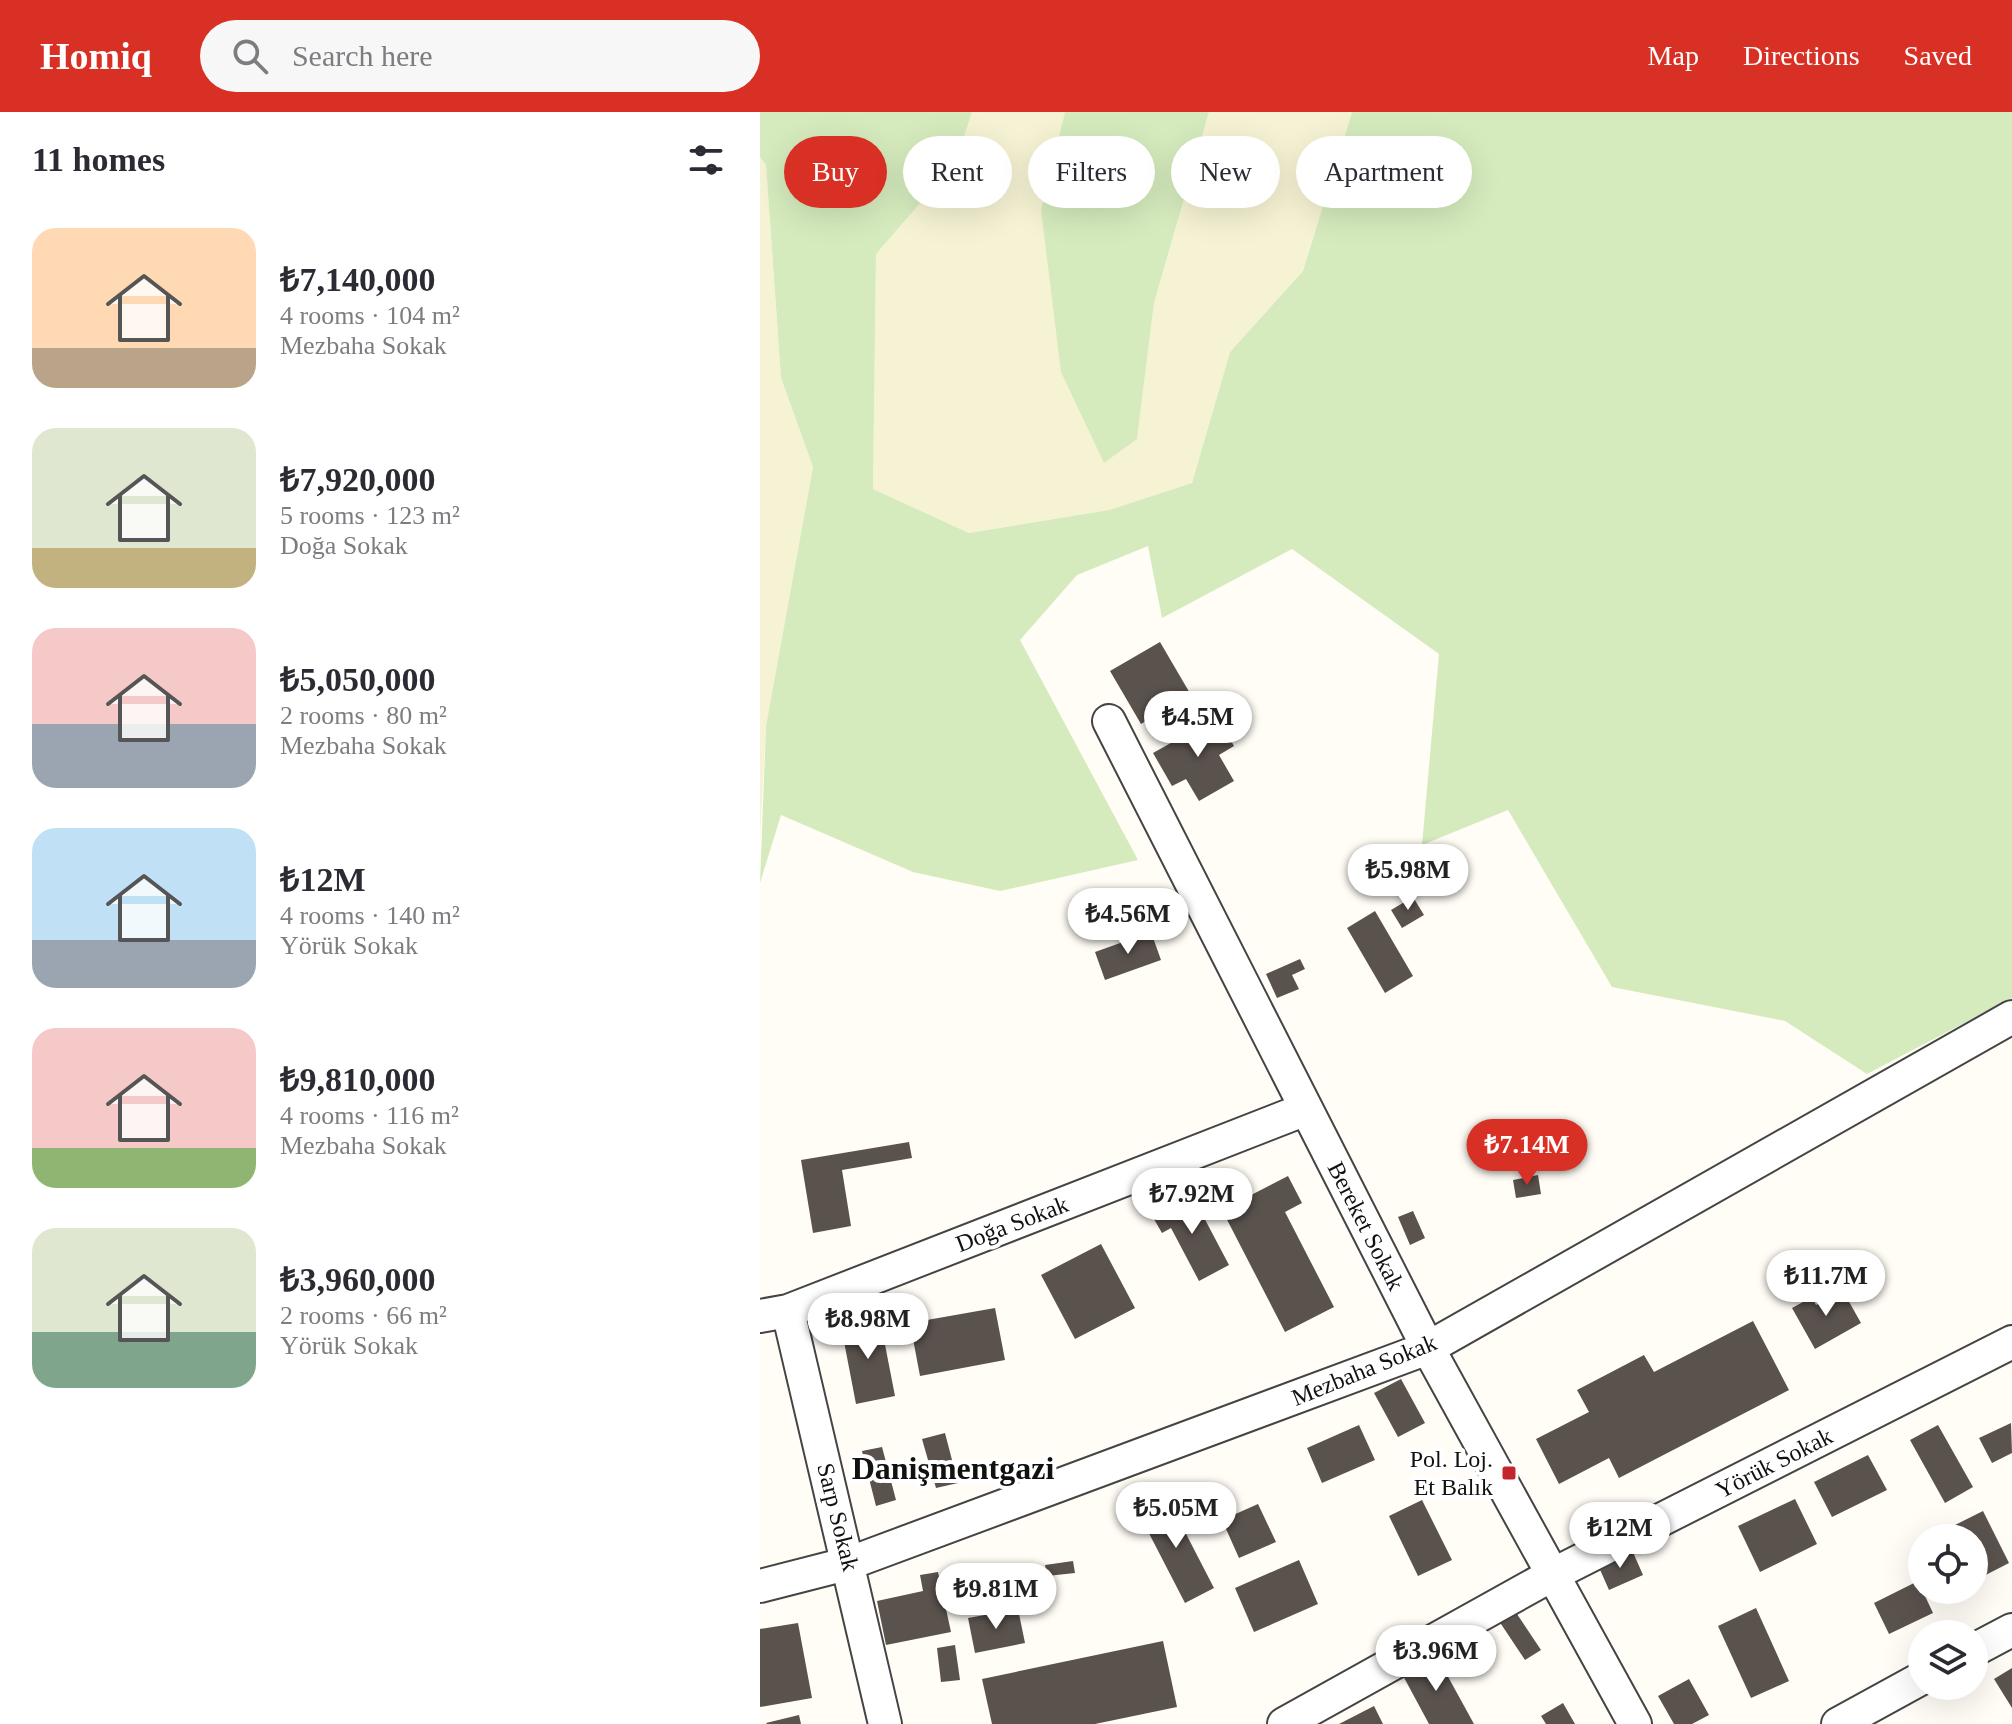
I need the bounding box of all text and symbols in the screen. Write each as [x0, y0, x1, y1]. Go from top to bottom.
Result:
search box [200, 20, 760, 92]
icon: search [228, 34, 272, 78]
text: Homiq [40, 35, 152, 77]
text: Search here [292, 39, 433, 72]
text: Map [1648, 40, 1699, 71]
text: Directions [1743, 40, 1860, 71]
text: Saved [1904, 40, 1972, 71]
chip: Buy [784, 136, 887, 208]
chip: Rent [903, 136, 1012, 208]
chip: Filters [1028, 136, 1155, 208]
chip: New [1171, 136, 1280, 208]
chip: Apartment [1296, 136, 1472, 208]
icon: filters [684, 138, 728, 182]
text: 11 homes [32, 141, 165, 178]
icon: home [96, 260, 192, 356]
text: ₺7,140,000 [280, 261, 435, 298]
text: 4 rooms · 104 m² [280, 301, 460, 330]
text: Mezbaha Sokak [280, 331, 447, 360]
icon: home [96, 460, 192, 556]
text: ₺7,920,000 [280, 461, 435, 498]
text: 5 rooms · 123 m² [280, 501, 460, 530]
text: Doğa Sokak [280, 531, 408, 560]
icon: home [96, 660, 192, 756]
text: ₺5,050,000 [280, 661, 435, 698]
pin: ₺4.5M [1142, 691, 1254, 759]
text: 2 rooms · 80 m² [280, 701, 447, 730]
text: ₺4.5M [1162, 702, 1234, 731]
text: Mezbaha Sokak [280, 731, 447, 760]
pin: ₺5.98M [1343, 844, 1473, 912]
text: ₺5.98M [1366, 855, 1450, 884]
icon: home [96, 860, 192, 956]
text: ₺12M [280, 861, 366, 898]
pin: ₺4.56M [1063, 888, 1193, 956]
text: ₺4.56M [1086, 899, 1170, 928]
text: 4 rooms · 140 m² [280, 901, 460, 930]
text: Yörük Sokak [280, 931, 418, 960]
icon: home [96, 1060, 192, 1156]
text: ₺9,810,000 [280, 1061, 435, 1098]
text: 4 rooms · 116 m² [280, 1101, 459, 1130]
pin: ₺7.14M [1462, 1119, 1592, 1187]
text: ₺7.14M [1485, 1130, 1569, 1159]
text: Mezbaha Sokak [280, 1131, 447, 1160]
street label: Bereket Sokak [1322, 1157, 1410, 1295]
pin: ₺7.92M [1127, 1168, 1257, 1236]
text: ₺7.92M [1150, 1179, 1234, 1208]
street label: Doğa Sokak [952, 1191, 1072, 1257]
pin: ₺11.7M [1761, 1250, 1891, 1318]
icon: home [96, 1260, 192, 1356]
text: ₺3,960,000 [280, 1261, 435, 1298]
text: ₺11.7M [1784, 1261, 1868, 1290]
pin: ₺8.98M [803, 1293, 933, 1361]
text: 2 rooms · 66 m² [280, 1301, 447, 1330]
text: ₺8.98M [826, 1304, 910, 1333]
street label: Mezbaha Sokak [1288, 1329, 1440, 1411]
text: Yörük Sokak [280, 1331, 418, 1360]
street label: Yörük Sokak [1711, 1423, 1837, 1503]
place label: Pol. Loj. Et Balık [1410, 1446, 1493, 1500]
district label: Danişmentgazi [852, 1450, 1054, 1486]
street label: Sarp Sokak [812, 1460, 864, 1574]
marker: Pol. Loj. Et Balık [1500, 1464, 1518, 1482]
pin: ₺5.05M [1111, 1482, 1241, 1550]
text: ₺5.05M [1134, 1493, 1218, 1522]
pin: ₺12M [1573, 1502, 1667, 1570]
text: ₺12M [1587, 1513, 1653, 1542]
map controls [1908, 1524, 1988, 1700]
button: locate [1908, 1524, 1988, 1604]
pin: ₺9.81M [931, 1563, 1061, 1631]
text: ₺9.81M [954, 1574, 1038, 1603]
button: layers [1908, 1620, 1988, 1700]
pin: ₺3.96M [1371, 1625, 1501, 1693]
text: ₺3.96M [1394, 1636, 1478, 1665]

